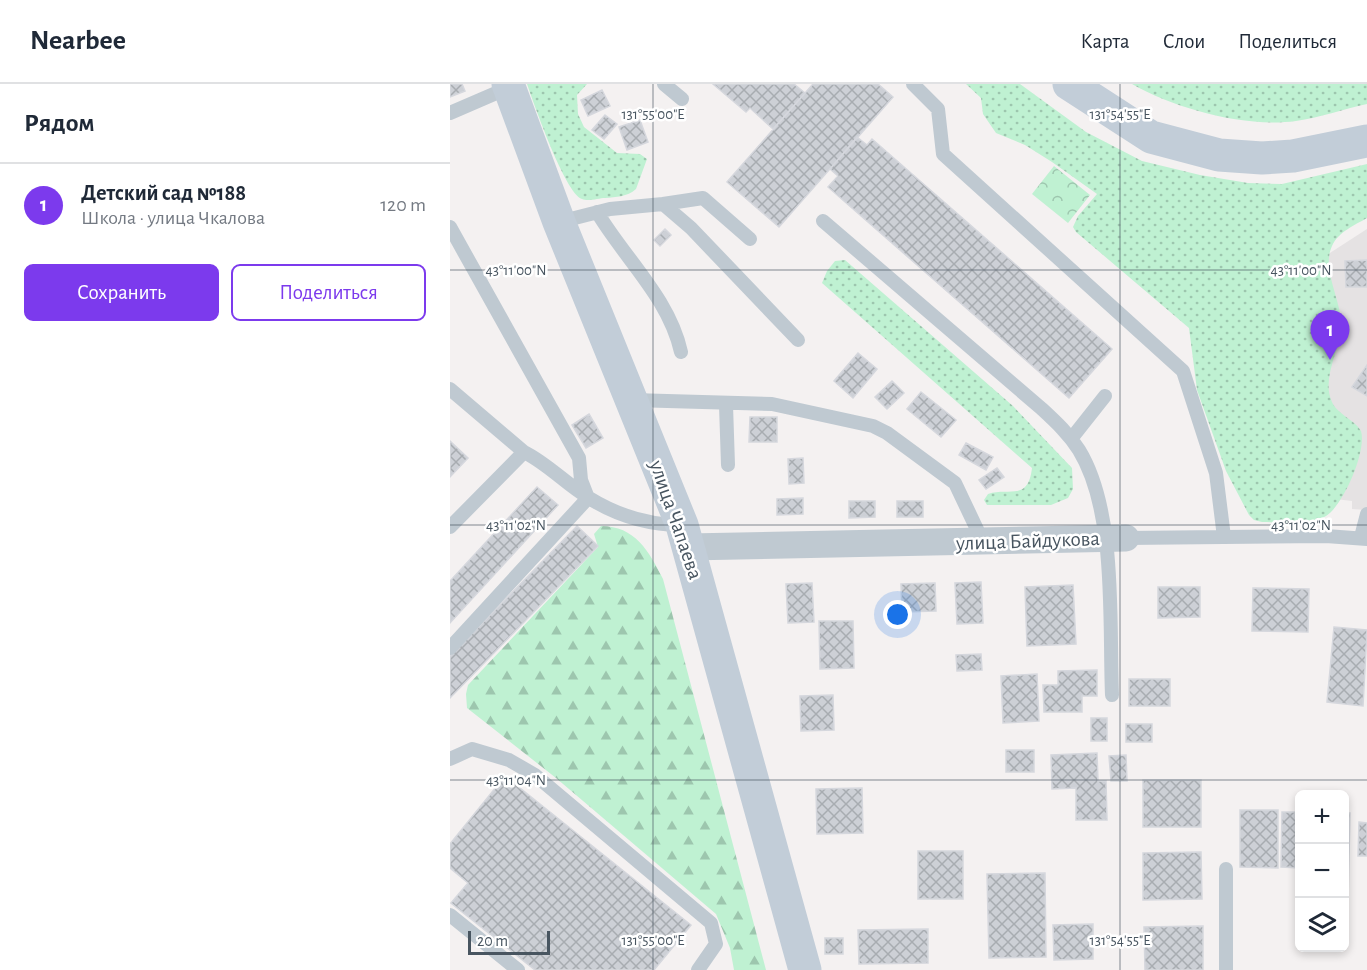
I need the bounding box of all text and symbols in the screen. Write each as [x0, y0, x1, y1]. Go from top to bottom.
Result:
text: Nearbee [30, 27, 126, 55]
text: Карта [1080, 31, 1130, 52]
text: Слои [1163, 31, 1205, 52]
text: Поделиться [1238, 31, 1337, 52]
text: 131°55'00"E [621, 107, 685, 122]
text: 131°54'55"E [1090, 107, 1150, 122]
text: Рядом [24, 110, 95, 136]
text: Детский сад №188 [81, 182, 246, 204]
text: 1 [40, 195, 47, 215]
text: 120 m [380, 195, 426, 215]
text: Школа · улица Чкалова [81, 208, 265, 228]
text: 43°11'00"N [486, 263, 546, 278]
text: 43°11'00"N [1271, 263, 1331, 278]
button: Сохранить [24, 264, 219, 321]
button: Поделиться [231, 264, 426, 321]
pin: 1 [1310, 310, 1350, 360]
street label: улица Чапаева [646, 457, 706, 583]
text: 43°11'02"N [486, 518, 546, 533]
text: 43°11'02"N [1271, 518, 1331, 533]
street label: улица Байдукова [955, 528, 1101, 554]
your location [883, 600, 912, 629]
text: 43°11'04"N [486, 773, 546, 788]
map controls [1295, 790, 1349, 952]
button: + [1295, 790, 1349, 844]
button: − [1295, 844, 1349, 898]
button: layers [1295, 898, 1349, 952]
scale bar [468, 928, 550, 956]
text: 20 m [477, 933, 508, 949]
text: 131°55'00"E [621, 933, 685, 948]
text: 131°54'55"E [1090, 933, 1150, 948]

